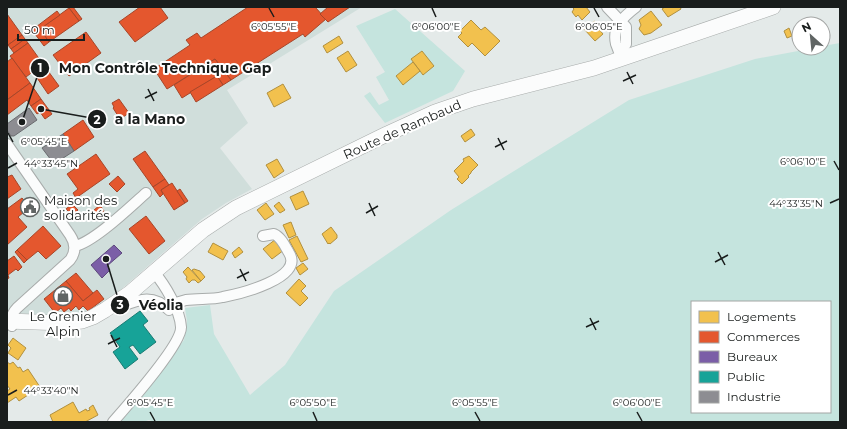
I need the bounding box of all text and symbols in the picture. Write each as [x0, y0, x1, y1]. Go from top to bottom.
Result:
scale bar [18, 16, 84, 42]
north arrow [791, 16, 831, 56]
text: N [799, 19, 814, 35]
text: 6°05'55"E [251, 20, 297, 33]
text: 6°06'00"E [412, 20, 461, 33]
text: 6°06'05"E [575, 20, 623, 33]
text: 50 m [24, 22, 55, 37]
callout: Mon Contrôle Technique Gap [30, 55, 279, 81]
text: Mon Contrôle Technique Gap [59, 59, 272, 77]
text: 1 [38, 60, 42, 75]
street label: Route de Rambaud [341, 96, 463, 162]
callout: a la Mano [87, 106, 193, 132]
text: a la Mano [115, 110, 185, 128]
text: 2 [93, 112, 101, 127]
text: 6°05'45"E [21, 135, 68, 148]
text: 6°06'10"E [780, 155, 826, 168]
text: 44°33'45"N [24, 157, 78, 170]
place label: Maison des solidarités [44, 192, 117, 223]
public building icon: Maison des solidarités [19, 196, 41, 218]
text: 44°33'35"N [769, 197, 823, 210]
shop icon: Le Grenier Alpin [52, 285, 74, 307]
callout: Véolia [110, 292, 191, 318]
text: Véolia [138, 296, 183, 314]
text: 3 [115, 297, 124, 312]
legend [691, 301, 831, 413]
place label: Le Grenier Alpin [29, 308, 97, 339]
text: Logements [727, 309, 796, 324]
text: Commerces [727, 329, 800, 344]
text: Bureaux [727, 349, 778, 364]
text: Public [727, 369, 765, 384]
text: 44°33'40"N [23, 384, 79, 397]
text: Industrie [727, 389, 781, 404]
text: 6°05'45"E [127, 396, 174, 409]
text: 6°05'50"E [289, 396, 337, 409]
text: 6°05'55"E [452, 396, 498, 409]
text: 6°06'00"E [613, 396, 662, 409]

